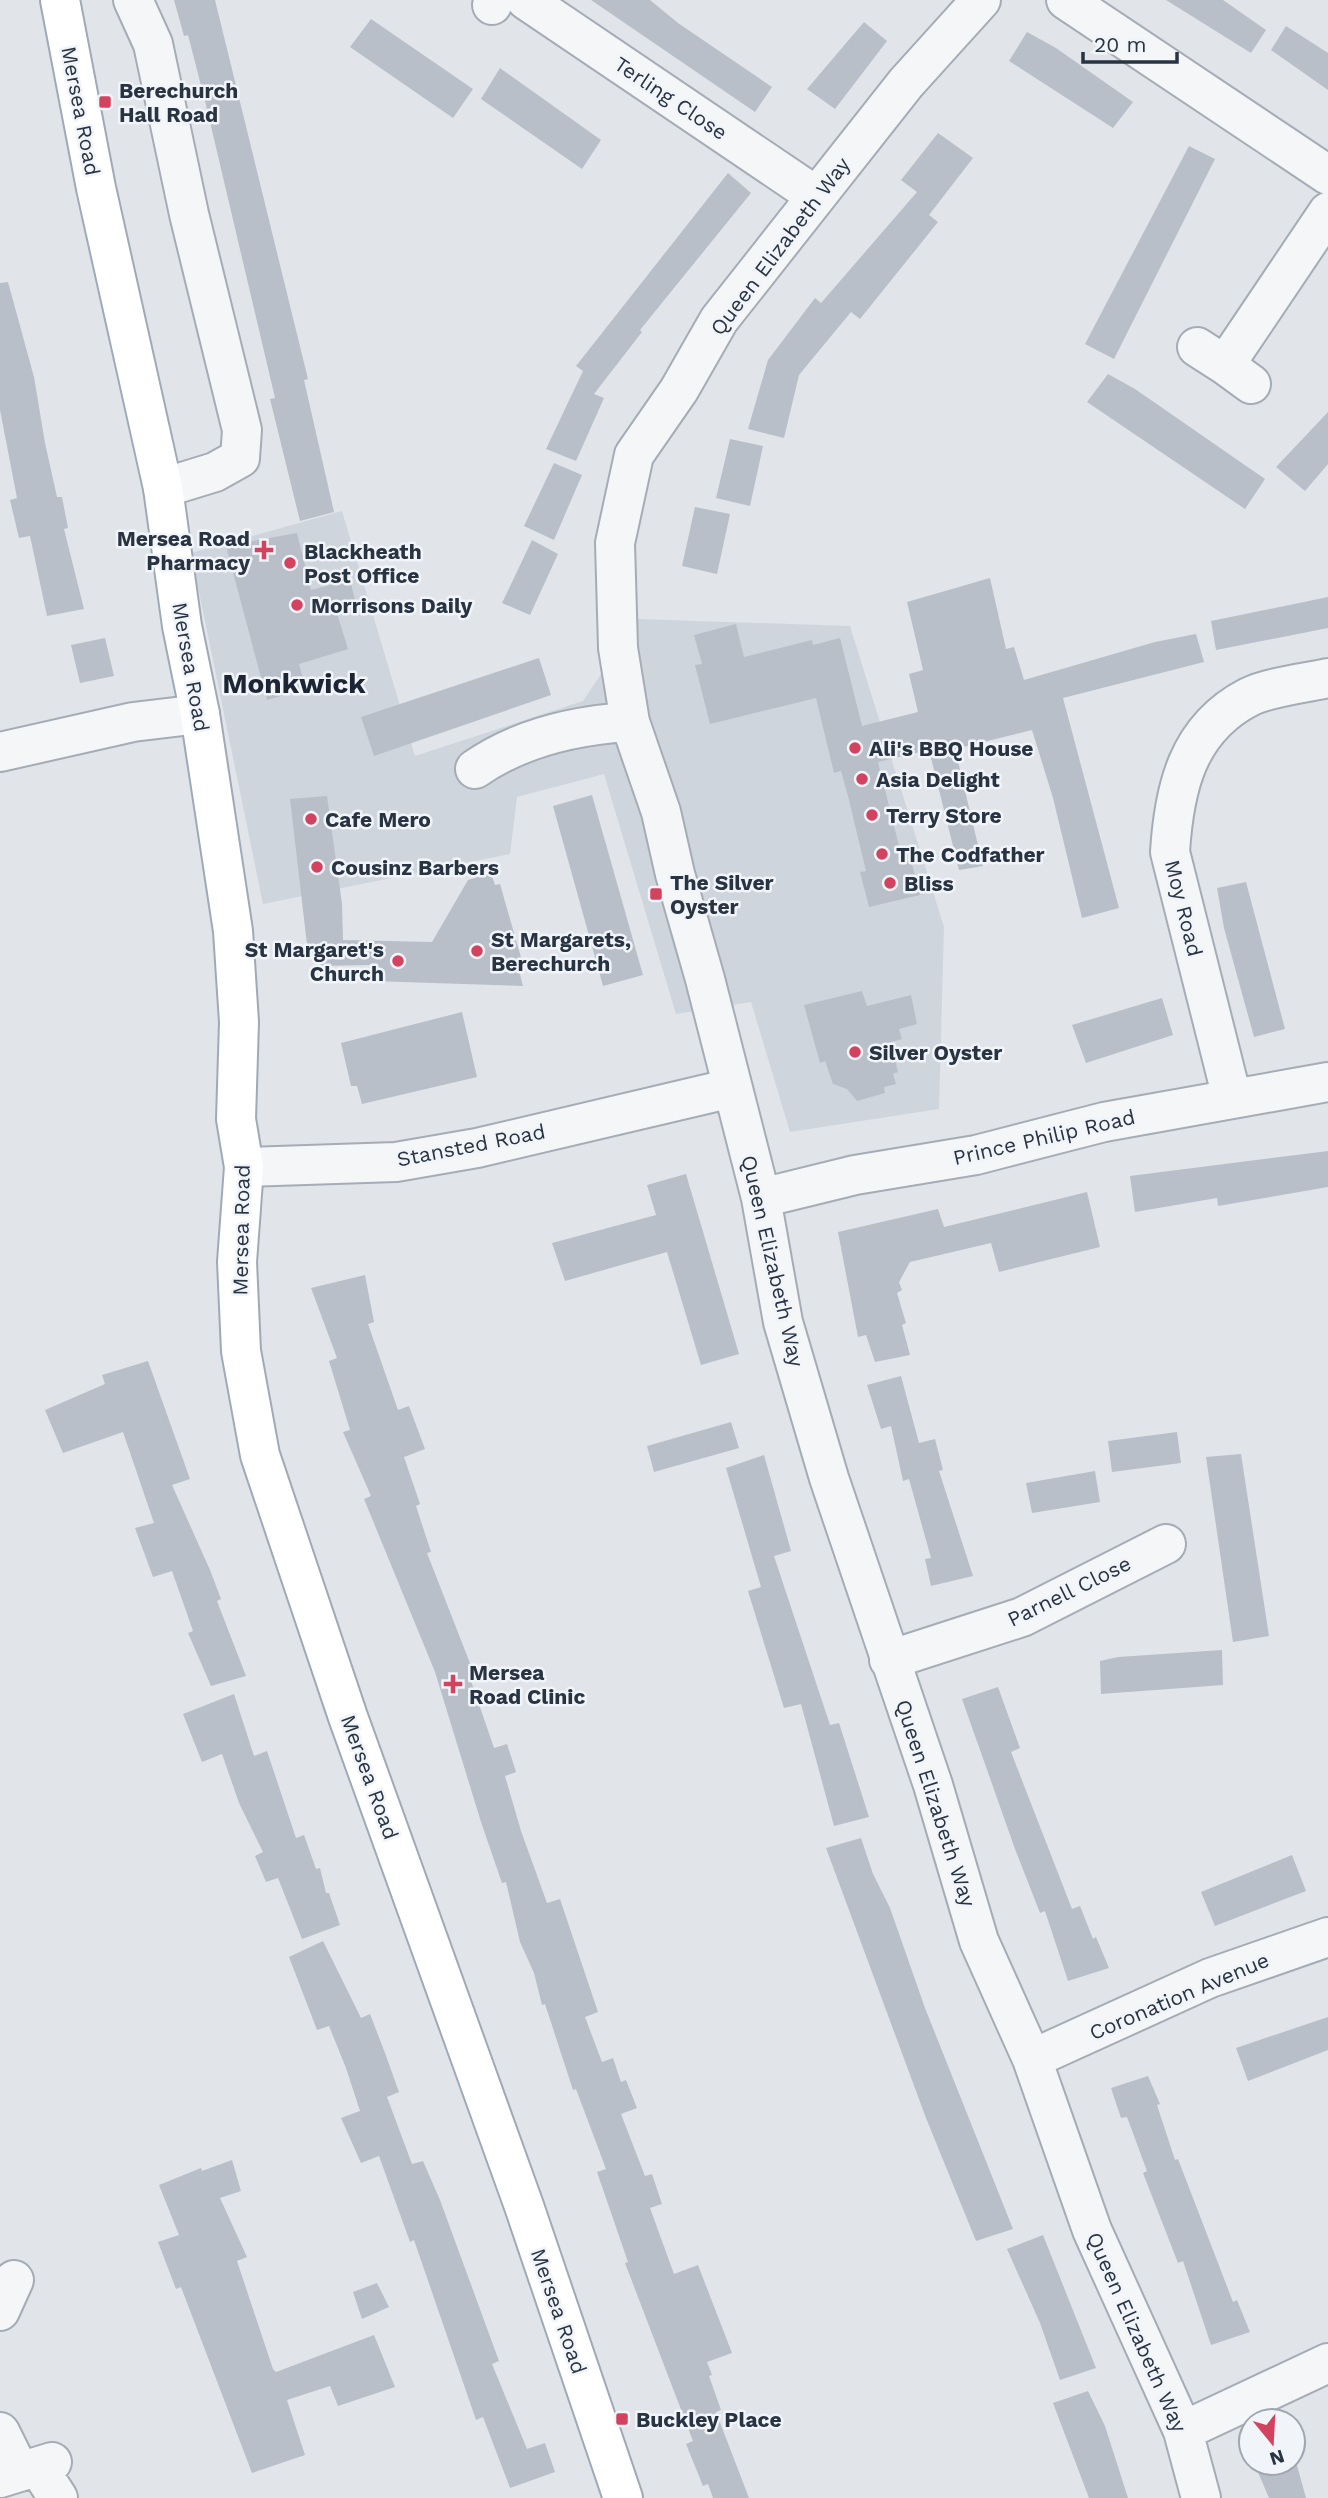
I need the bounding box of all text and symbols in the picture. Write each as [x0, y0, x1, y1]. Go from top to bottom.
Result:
scale bar [1083, 21, 1178, 65]
text: 20 m [1094, 32, 1146, 57]
street label: Mersea Road [56, 44, 106, 178]
street label: Terling Close [610, 51, 732, 145]
place label: Berechurch Hall Road [119, 78, 238, 127]
marker: Berechurch Hall Road [97, 94, 113, 110]
street label: Queen Elizabeth Way [705, 152, 855, 340]
place label: Mersea Road Pharmacy [117, 526, 250, 575]
place label: Blackheath Post Office [304, 539, 422, 588]
marker: Mersea Road Pharmacy [256, 542, 272, 558]
marker: Blackheath Post Office [282, 555, 298, 571]
place label: Morrisons Daily [311, 593, 472, 618]
marker: Morrisons Daily [289, 597, 305, 613]
street label: Mersea Road [167, 600, 215, 734]
district label: Monkwick [222, 667, 366, 700]
place label: Ali's BBQ House [869, 736, 1033, 761]
marker: Ali's BBQ House [847, 740, 863, 756]
place label: Asia Delight [876, 767, 1000, 792]
marker: Asia Delight [854, 771, 870, 787]
place label: Terry Store [886, 803, 1002, 828]
place label: Cafe Mero [325, 807, 431, 832]
marker: Terry Store [864, 807, 880, 823]
marker: Cafe Mero [303, 811, 319, 827]
place label: The Codfather [896, 842, 1045, 867]
marker: The Codfather [874, 846, 890, 862]
place label: Cousinz Barbers [331, 855, 499, 880]
street label: Moy Road [1160, 857, 1208, 959]
marker: Cousinz Barbers [309, 859, 325, 875]
place label: The Silver Oyster [670, 870, 774, 919]
place label: Bliss [904, 871, 954, 896]
marker: Bliss [882, 875, 898, 891]
marker: The Silver Oyster [648, 886, 664, 902]
place label: St Margarets, Berechurch [491, 927, 631, 976]
place label: St Margaret's Church [245, 937, 384, 986]
marker: St Margarets, Berechurch [469, 943, 485, 959]
marker: St Margaret's Church [390, 953, 406, 969]
place label: Silver Oyster [869, 1040, 1002, 1065]
marker: Silver Oyster [847, 1044, 863, 1060]
street label: Prince Philip Road [951, 1104, 1137, 1170]
street label: Stansted Road [395, 1118, 547, 1172]
street label: Queen Elizabeth Way [736, 1153, 810, 1369]
street label: Mersea Road [227, 1164, 255, 1296]
street label: Parnell Close [1003, 1550, 1135, 1632]
place label: Mersea Road Clinic [469, 1660, 585, 1709]
marker: Mersea Road Clinic [443, 1674, 463, 1694]
street label: Queen Elizabeth Way [891, 1696, 981, 1910]
street label: Mersea Road [336, 1711, 404, 1843]
street label: Coronation Avenue [1085, 1947, 1273, 2045]
street label: Queen Elizabeth Way [1082, 2228, 1193, 2436]
street label: Mersea Road [526, 2245, 592, 2377]
place label: Buckley Place [636, 2407, 782, 2432]
north arrow [1237, 2407, 1307, 2477]
marker: Buckley Place [614, 2411, 630, 2427]
text: N [1267, 2445, 1287, 2471]

